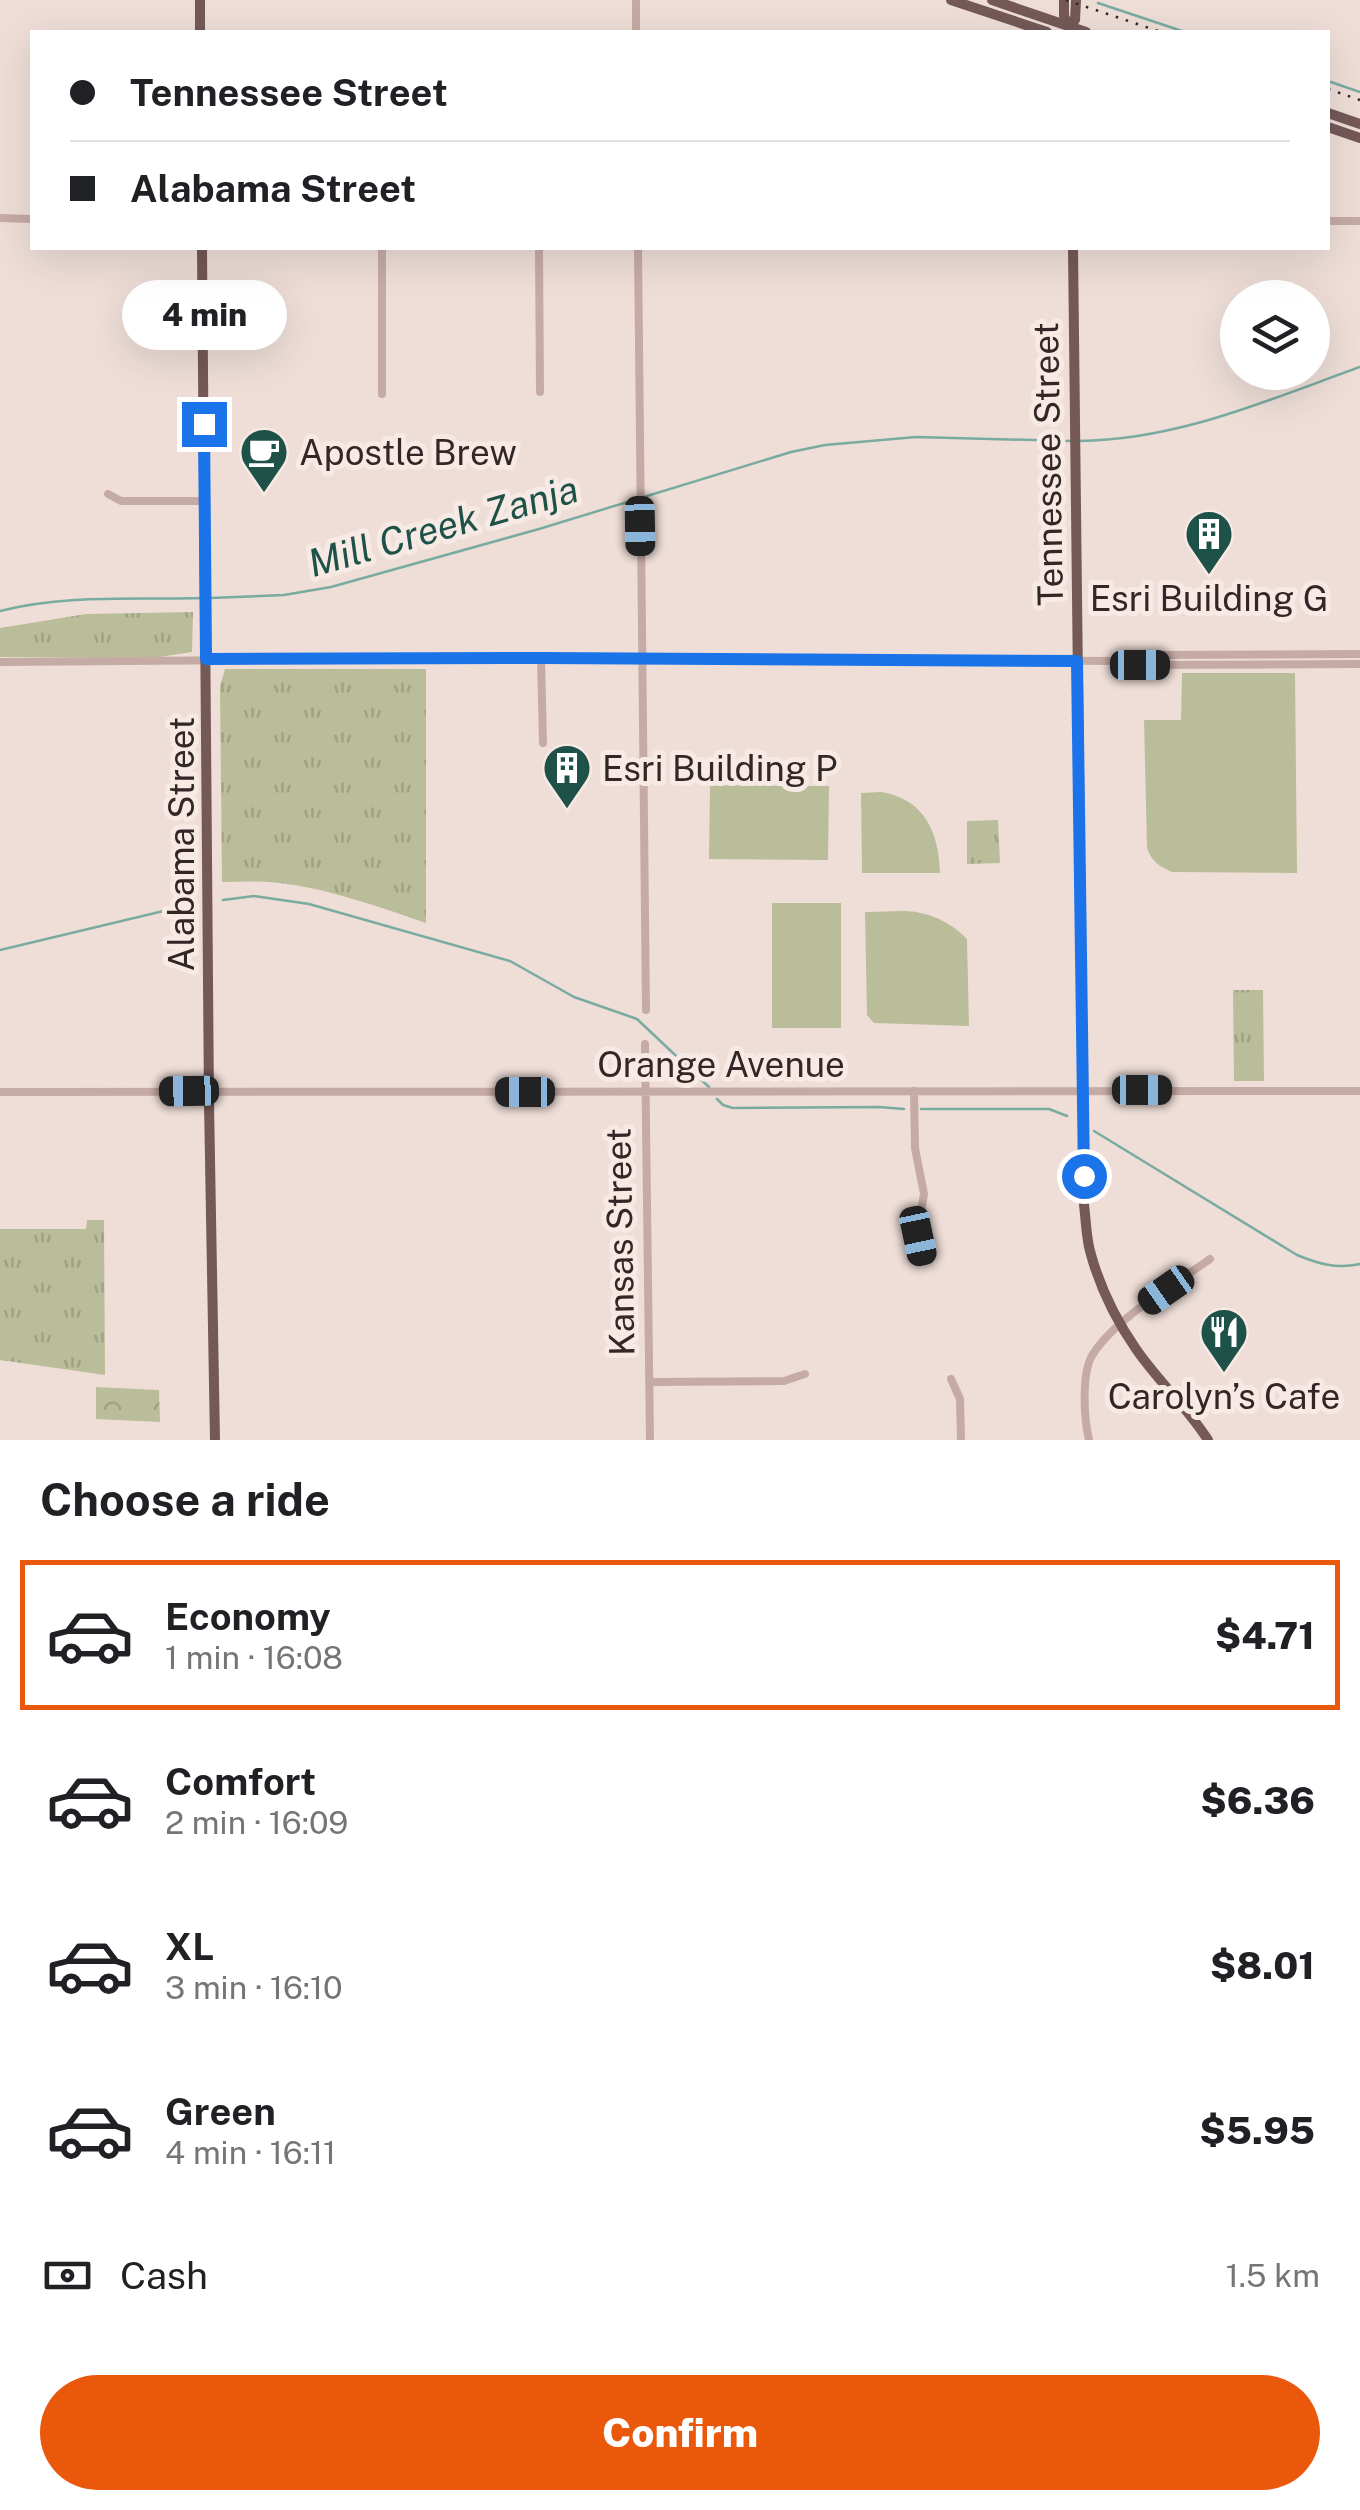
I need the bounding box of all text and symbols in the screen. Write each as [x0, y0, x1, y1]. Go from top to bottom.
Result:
text: Tennessee Street [130, 70, 448, 115]
text: Alabama Street [130, 166, 416, 211]
callout: 4 min [121, 279, 286, 349]
map controls [1220, 280, 1330, 390]
button: layers [1220, 280, 1330, 390]
text: 4 min [162, 296, 247, 333]
street label: Tennessee Street [1025, 322, 1071, 606]
route end [182, 402, 227, 447]
cafe icon: Apostle Brew [238, 426, 290, 494]
place label: Apostle Brew [299, 432, 517, 473]
water label: Mill Creek Zanja [303, 466, 583, 586]
car [624, 496, 656, 556]
building icon: Esri Building G [1183, 508, 1235, 576]
place label: Esri Building G [1090, 578, 1328, 619]
car [1110, 650, 1170, 680]
street label: Alabama Street [161, 717, 202, 971]
building icon: Esri Building P [541, 742, 593, 810]
place label: Esri Building P [602, 748, 837, 789]
street label: Orange Avenue [597, 1044, 845, 1085]
car [159, 1075, 219, 1107]
car [1112, 1075, 1172, 1105]
car [495, 1077, 555, 1107]
street label: Kansas Street [598, 1128, 642, 1356]
route start [1062, 1154, 1107, 1199]
car [897, 1204, 939, 1268]
car [1133, 1261, 1199, 1319]
restaurant icon: Carolyn’s Cafe [1198, 1306, 1250, 1374]
place label: Carolyn’s Cafe [1108, 1376, 1340, 1417]
text: Choose a ride [40, 1473, 330, 1526]
icon: car [45, 1590, 135, 1680]
text: Economy [165, 1594, 331, 1639]
text: $4.71 [1215, 1613, 1315, 1658]
text: 1 min · 16:08 [165, 1639, 343, 1676]
icon: car [45, 1755, 135, 1845]
text: Comfort [165, 1759, 316, 1804]
text: $6.36 [1200, 1778, 1315, 1823]
text: 2 min · 16:09 [165, 1804, 348, 1841]
icon: car [45, 1920, 135, 2010]
text: XL [165, 1924, 214, 1969]
text: $8.01 [1210, 1943, 1315, 1988]
text: 3 min · 16:10 [165, 1969, 343, 2006]
icon: car [45, 2085, 135, 2175]
text: Green [165, 2089, 276, 2134]
text: $5.95 [1200, 2108, 1315, 2153]
text: 4 min · 16:11 [165, 2134, 336, 2171]
icon: cash [40, 2248, 95, 2303]
text: Cash [120, 2253, 208, 2298]
text: 1.5 km [1226, 2257, 1320, 2294]
button: Confirm [40, 2375, 1320, 2490]

